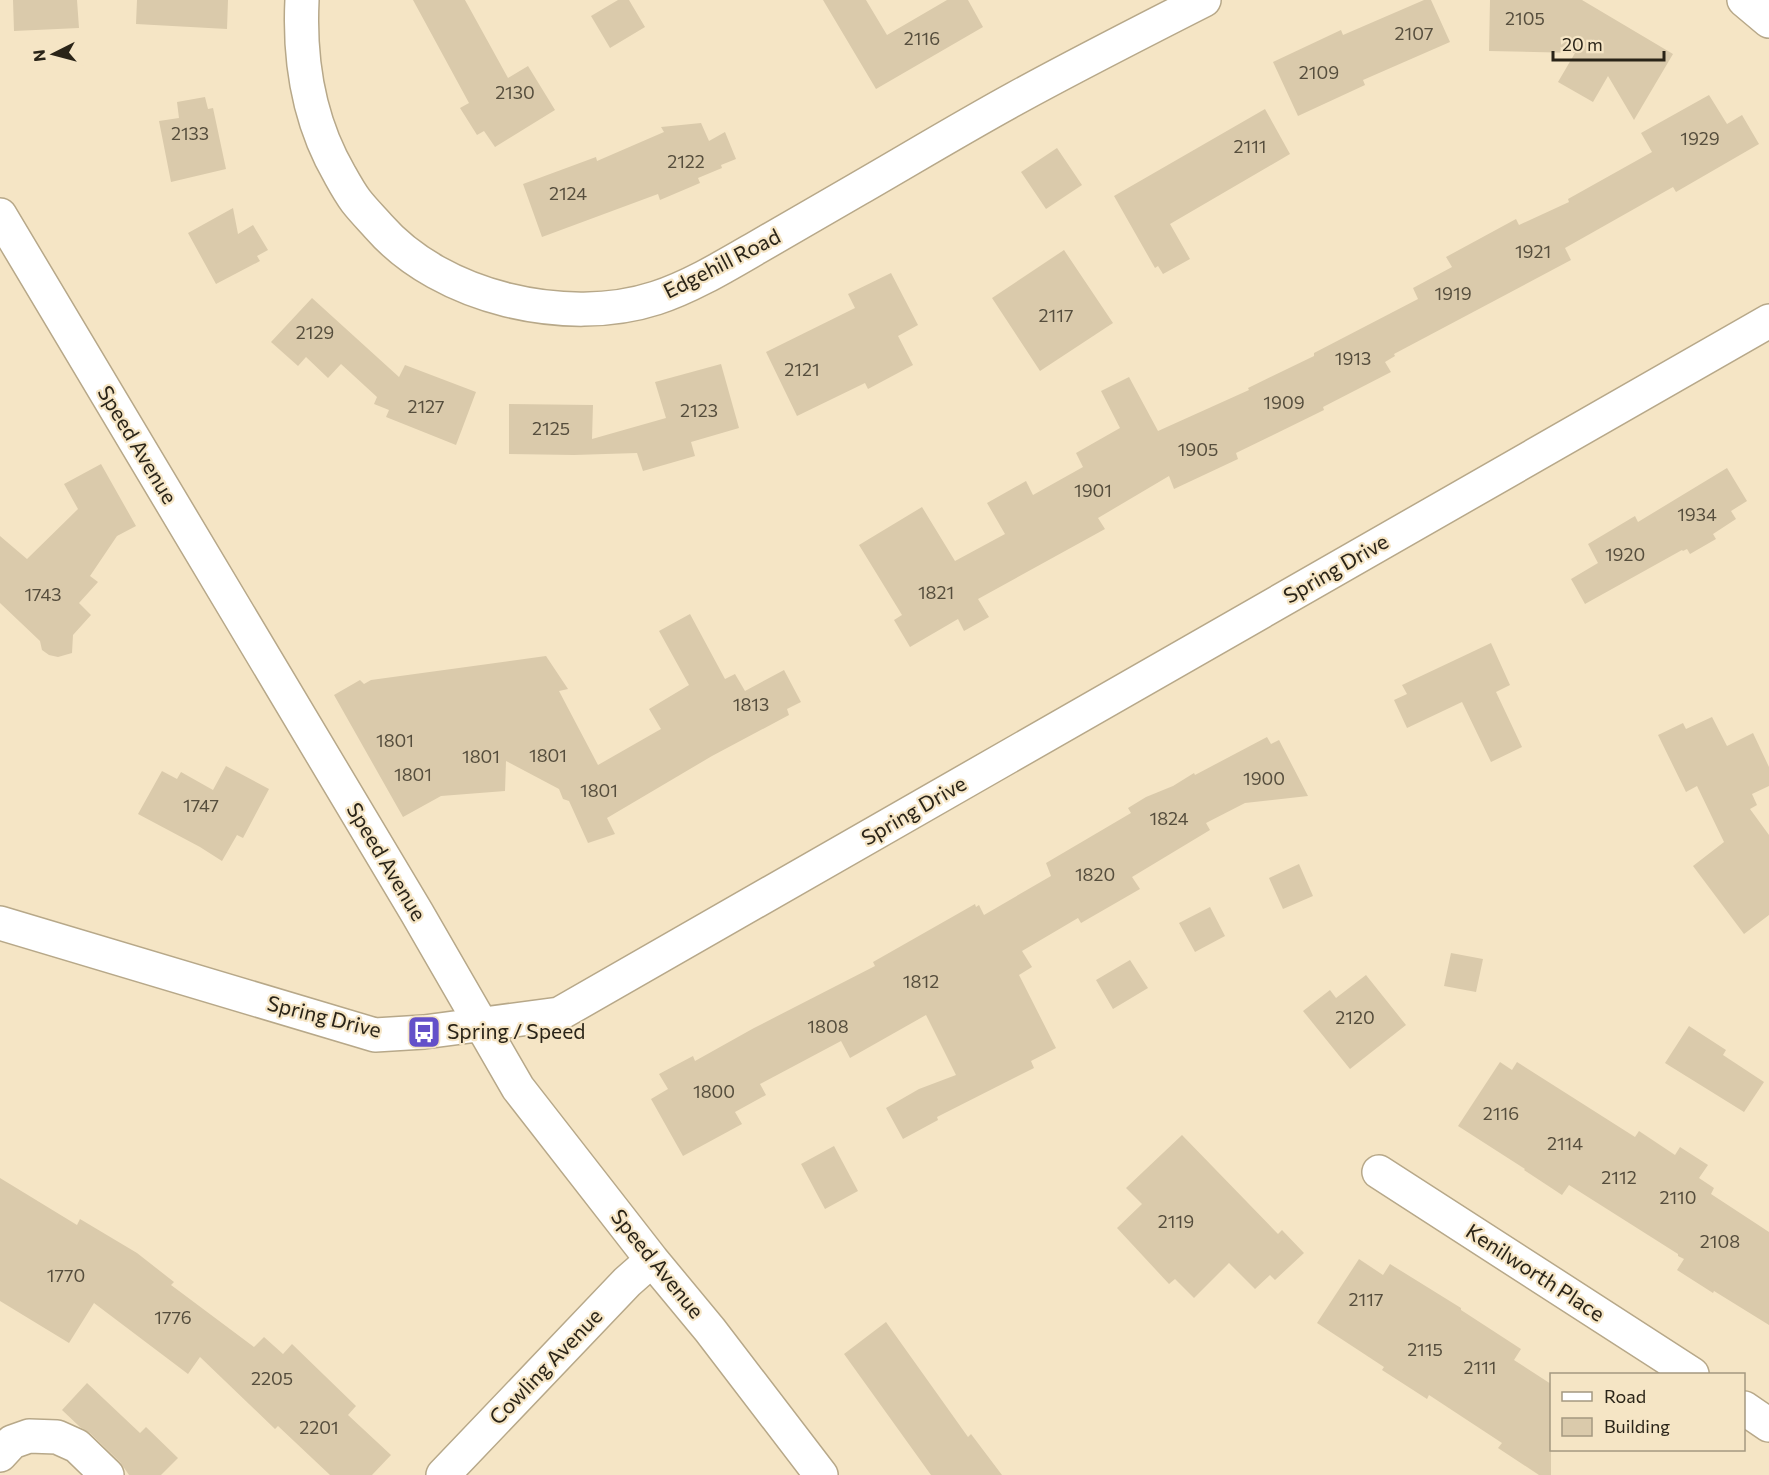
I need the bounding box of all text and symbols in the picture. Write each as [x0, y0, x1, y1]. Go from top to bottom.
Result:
house number: 2105 [1505, 7, 1545, 29]
house number: 2107 [1395, 22, 1433, 44]
north arrow [24, 24, 84, 84]
scale bar [1553, 24, 1664, 62]
house number: 2116 [904, 27, 940, 49]
text: 20 m [1562, 33, 1603, 55]
text: N [29, 49, 49, 63]
house number: 2109 [1299, 61, 1339, 83]
house number: 2130 [495, 81, 535, 103]
house number: 2133 [171, 122, 209, 144]
house number: 1929 [1680, 127, 1720, 149]
house number: 2111 [1233, 135, 1267, 157]
house number: 2122 [667, 150, 705, 172]
house number: 2124 [549, 182, 587, 204]
street label: Edgehill Road [659, 222, 784, 303]
house number: 1921 [1515, 240, 1551, 262]
house number: 1919 [1434, 282, 1472, 304]
house number: 2117 [1039, 304, 1073, 326]
house number: 2129 [296, 321, 334, 343]
house number: 1913 [1335, 347, 1371, 369]
house number: 2121 [784, 358, 820, 380]
street label: Speed Avenue [93, 381, 183, 508]
house number: 1909 [1263, 391, 1305, 413]
house number: 2127 [407, 395, 445, 417]
house number: 2123 [680, 399, 718, 421]
house number: 2125 [532, 417, 570, 439]
house number: 1905 [1178, 438, 1218, 460]
house number: 1901 [1074, 479, 1112, 501]
house number: 1934 [1677, 503, 1717, 525]
street label: Spring Drive [1278, 528, 1392, 608]
house number: 1920 [1605, 543, 1645, 565]
house number: 1821 [918, 581, 954, 603]
house number: 1743 [24, 583, 62, 605]
house number: 1813 [733, 693, 769, 715]
house number: 1801 [376, 729, 414, 751]
house number: 1801 [529, 744, 567, 766]
house number: 1801 [462, 745, 500, 767]
house number: 1801 [394, 763, 432, 785]
house number: 1900 [1243, 767, 1285, 789]
street label: Spring Drive [856, 770, 970, 850]
house number: 1801 [580, 779, 618, 801]
house number: 1747 [183, 794, 219, 816]
street label: Speed Avenue [342, 798, 432, 925]
house number: 1824 [1149, 807, 1189, 829]
house number: 1820 [1075, 863, 1115, 885]
house number: 1812 [903, 970, 939, 992]
street label: Spring Drive [265, 989, 384, 1042]
house number: 2120 [1335, 1006, 1375, 1028]
bus stop icon: Spring / Speed [406, 1014, 442, 1050]
house number: 1808 [807, 1015, 849, 1037]
place label: Spring / Speed [447, 1018, 585, 1043]
house number: 1800 [693, 1080, 735, 1102]
house number: 2116 [1483, 1102, 1519, 1124]
house number: 2114 [1547, 1132, 1583, 1154]
house number: 2112 [1601, 1166, 1637, 1188]
house number: 2110 [1659, 1186, 1697, 1208]
street label: Speed Avenue [607, 1203, 710, 1323]
house number: 2119 [1158, 1210, 1194, 1232]
street label: Kenilworth Place [1462, 1218, 1610, 1326]
house number: 2108 [1700, 1230, 1740, 1252]
house number: 1770 [47, 1264, 85, 1286]
house number: 2117 [1349, 1288, 1383, 1310]
street label: Cowling Avenue [483, 1303, 607, 1429]
house number: 1776 [154, 1306, 192, 1328]
house number: 2115 [1407, 1338, 1443, 1360]
house number: 2111 [1463, 1356, 1497, 1378]
house number: 2205 [251, 1367, 293, 1389]
legend [1550, 1373, 1745, 1451]
text: Road [1604, 1385, 1646, 1407]
text: Building [1604, 1415, 1670, 1437]
house number: 2201 [299, 1416, 339, 1438]

